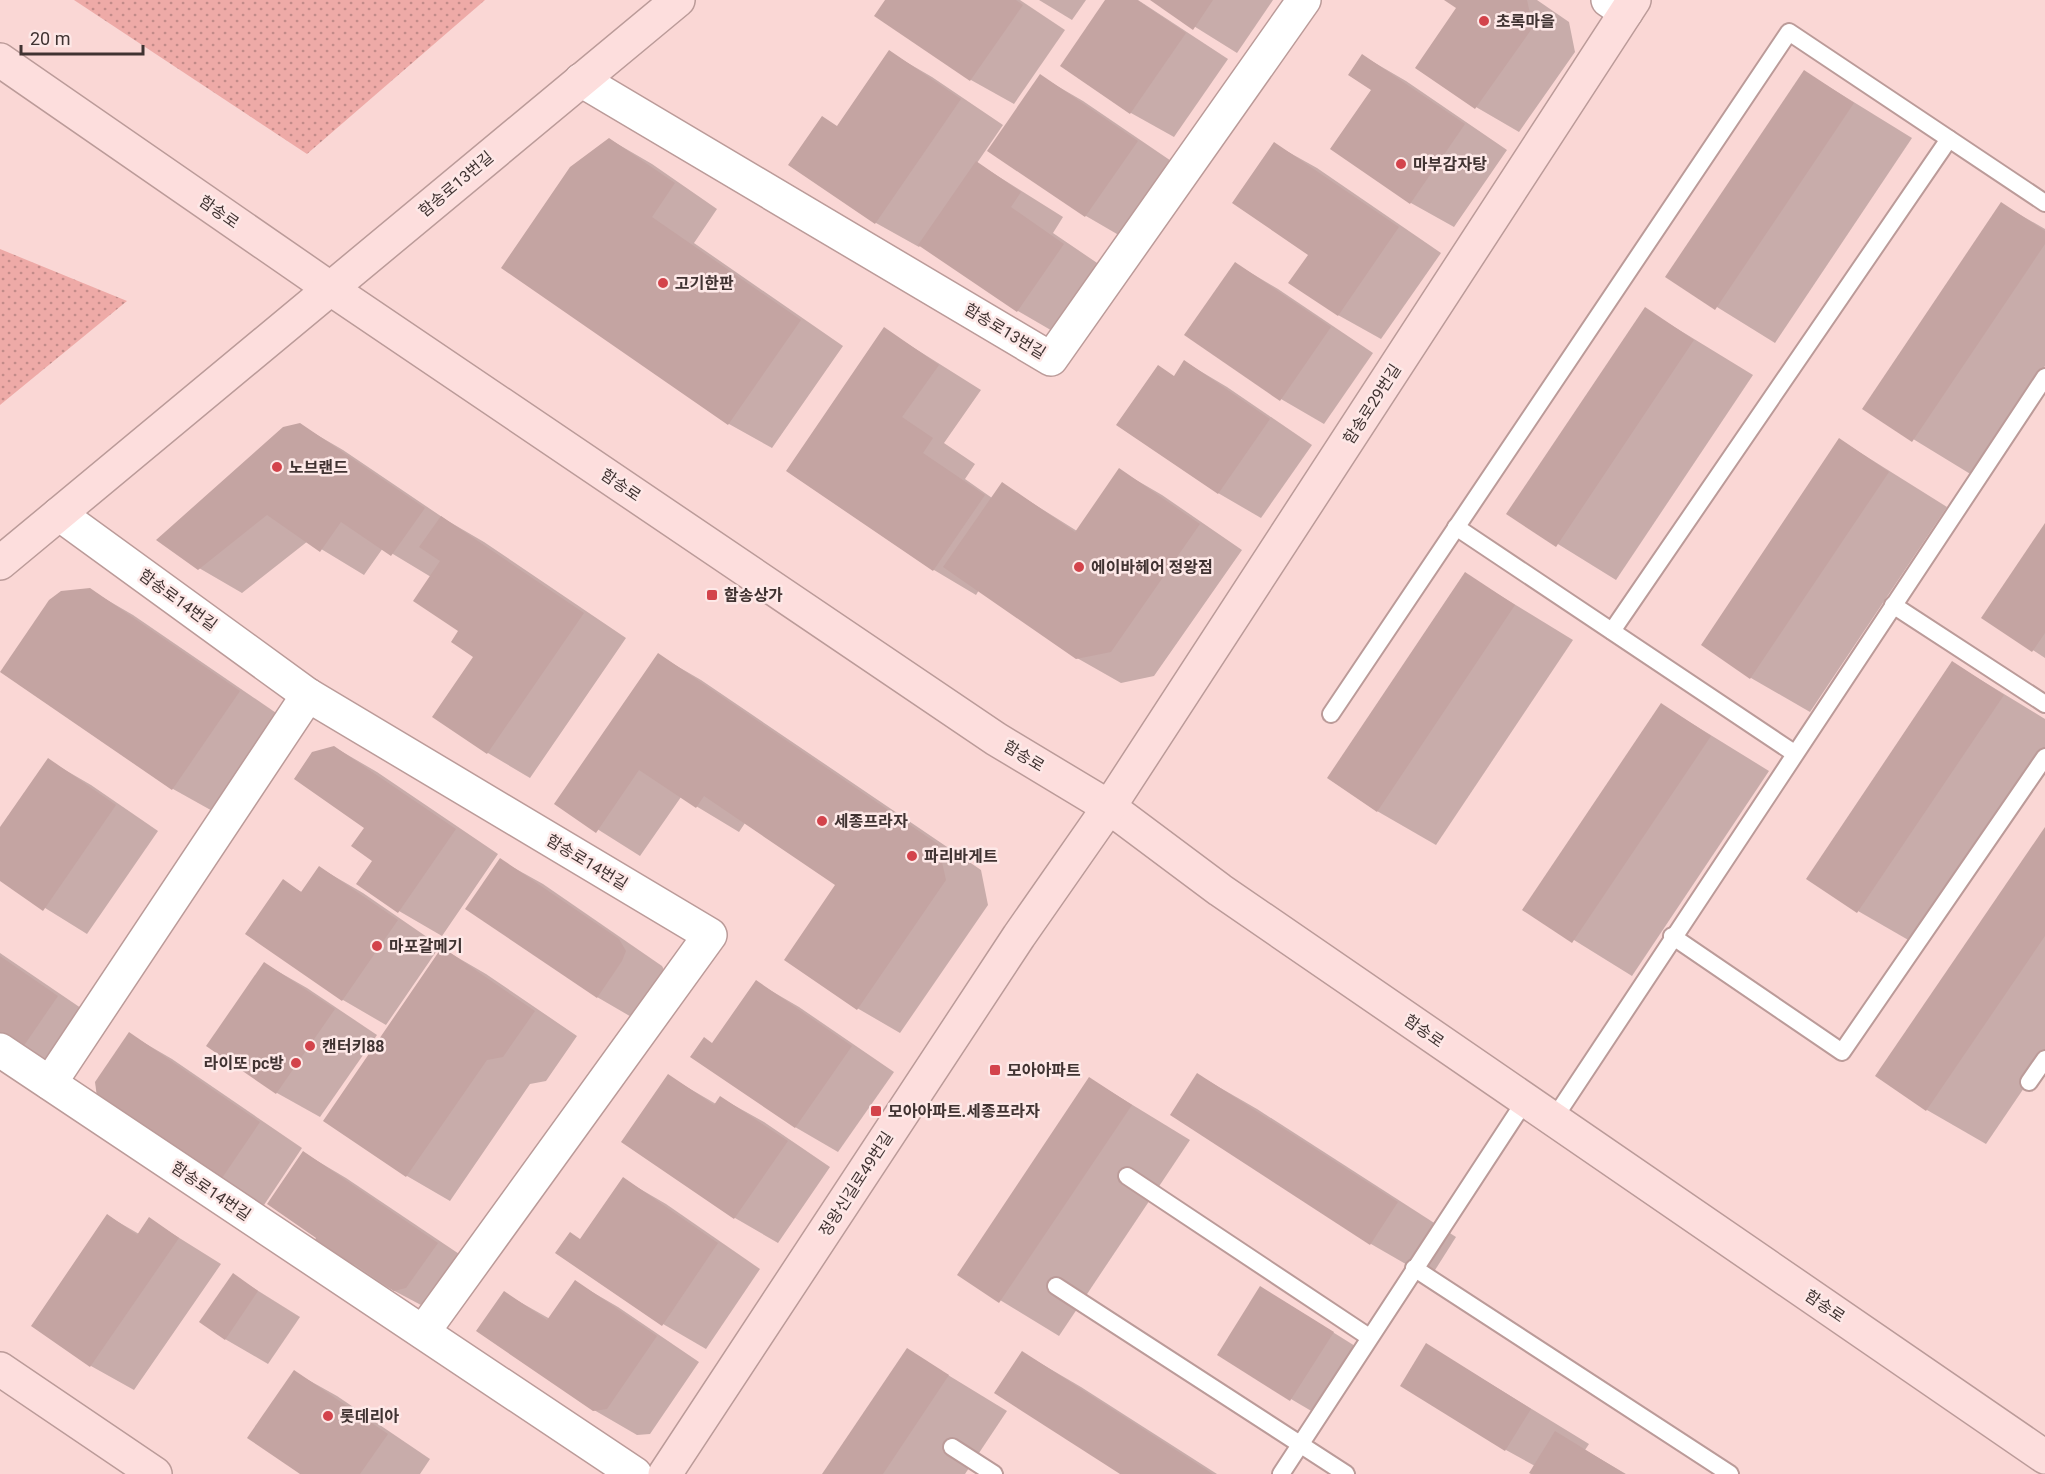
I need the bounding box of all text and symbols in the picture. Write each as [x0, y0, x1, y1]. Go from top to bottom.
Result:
place label: 초록마을 [1496, 12, 1555, 31]
marker: 초록마을 [1477, 14, 1491, 28]
scale bar [21, 18, 142, 56]
text: 20 m [30, 28, 70, 49]
street label: 함송로13번길 [415, 147, 497, 221]
place label: 마부감자탕 [1413, 155, 1487, 174]
marker: 마부감자탕 [1394, 157, 1408, 171]
street label: 함송로 [195, 192, 243, 233]
place label: 고기한판 [675, 274, 734, 293]
marker: 고기한판 [656, 276, 670, 290]
street label: 함송로13번길 [961, 299, 1049, 363]
street label: 함송로29번길 [1339, 360, 1405, 448]
place label: 노브랜드 [289, 458, 348, 477]
marker: 노브랜드 [270, 460, 284, 474]
street label: 함송로 [597, 465, 645, 505]
place label: 에이바헤어 정왕점 [1091, 558, 1213, 577]
marker: 에이바헤어 정왕점 [1072, 560, 1086, 574]
street label: 함송로14번길 [135, 565, 221, 635]
place label: 함송상가 [724, 586, 783, 605]
marker: 함송상가 [705, 588, 719, 602]
street label: 함송로 [1000, 736, 1048, 776]
place label: 세종프라자 [834, 812, 908, 831]
marker: 세종프라자 [815, 814, 829, 828]
street label: 함송로14번길 [543, 830, 631, 894]
place label: 파리바게트 [924, 847, 998, 866]
marker: 파리바게트 [905, 849, 919, 863]
place label: 마포갈메기 [389, 937, 463, 956]
marker: 마포갈메기 [370, 939, 384, 953]
street label: 함송로 [1400, 1011, 1448, 1052]
place label: 캔터키88 [322, 1037, 385, 1056]
marker: 캔터키88 [303, 1039, 317, 1053]
place label: 라이또 pc방 [204, 1054, 284, 1073]
marker: 라이또 pc방 [289, 1056, 303, 1070]
place label: 모아아파트 [1007, 1061, 1081, 1080]
marker: 모아아파트 [988, 1063, 1002, 1077]
place label: 모아아파트.세종프라자 [888, 1102, 1040, 1121]
marker: 모아아파트.세종프라자 [869, 1104, 883, 1118]
street label: 정왕신길로49번길 [815, 1128, 897, 1240]
street label: 함송로14번길 [168, 1158, 254, 1224]
street label: 함송로 [1801, 1286, 1849, 1326]
place label: 롯데리아 [340, 1407, 399, 1426]
marker: 롯데리아 [321, 1409, 335, 1423]

